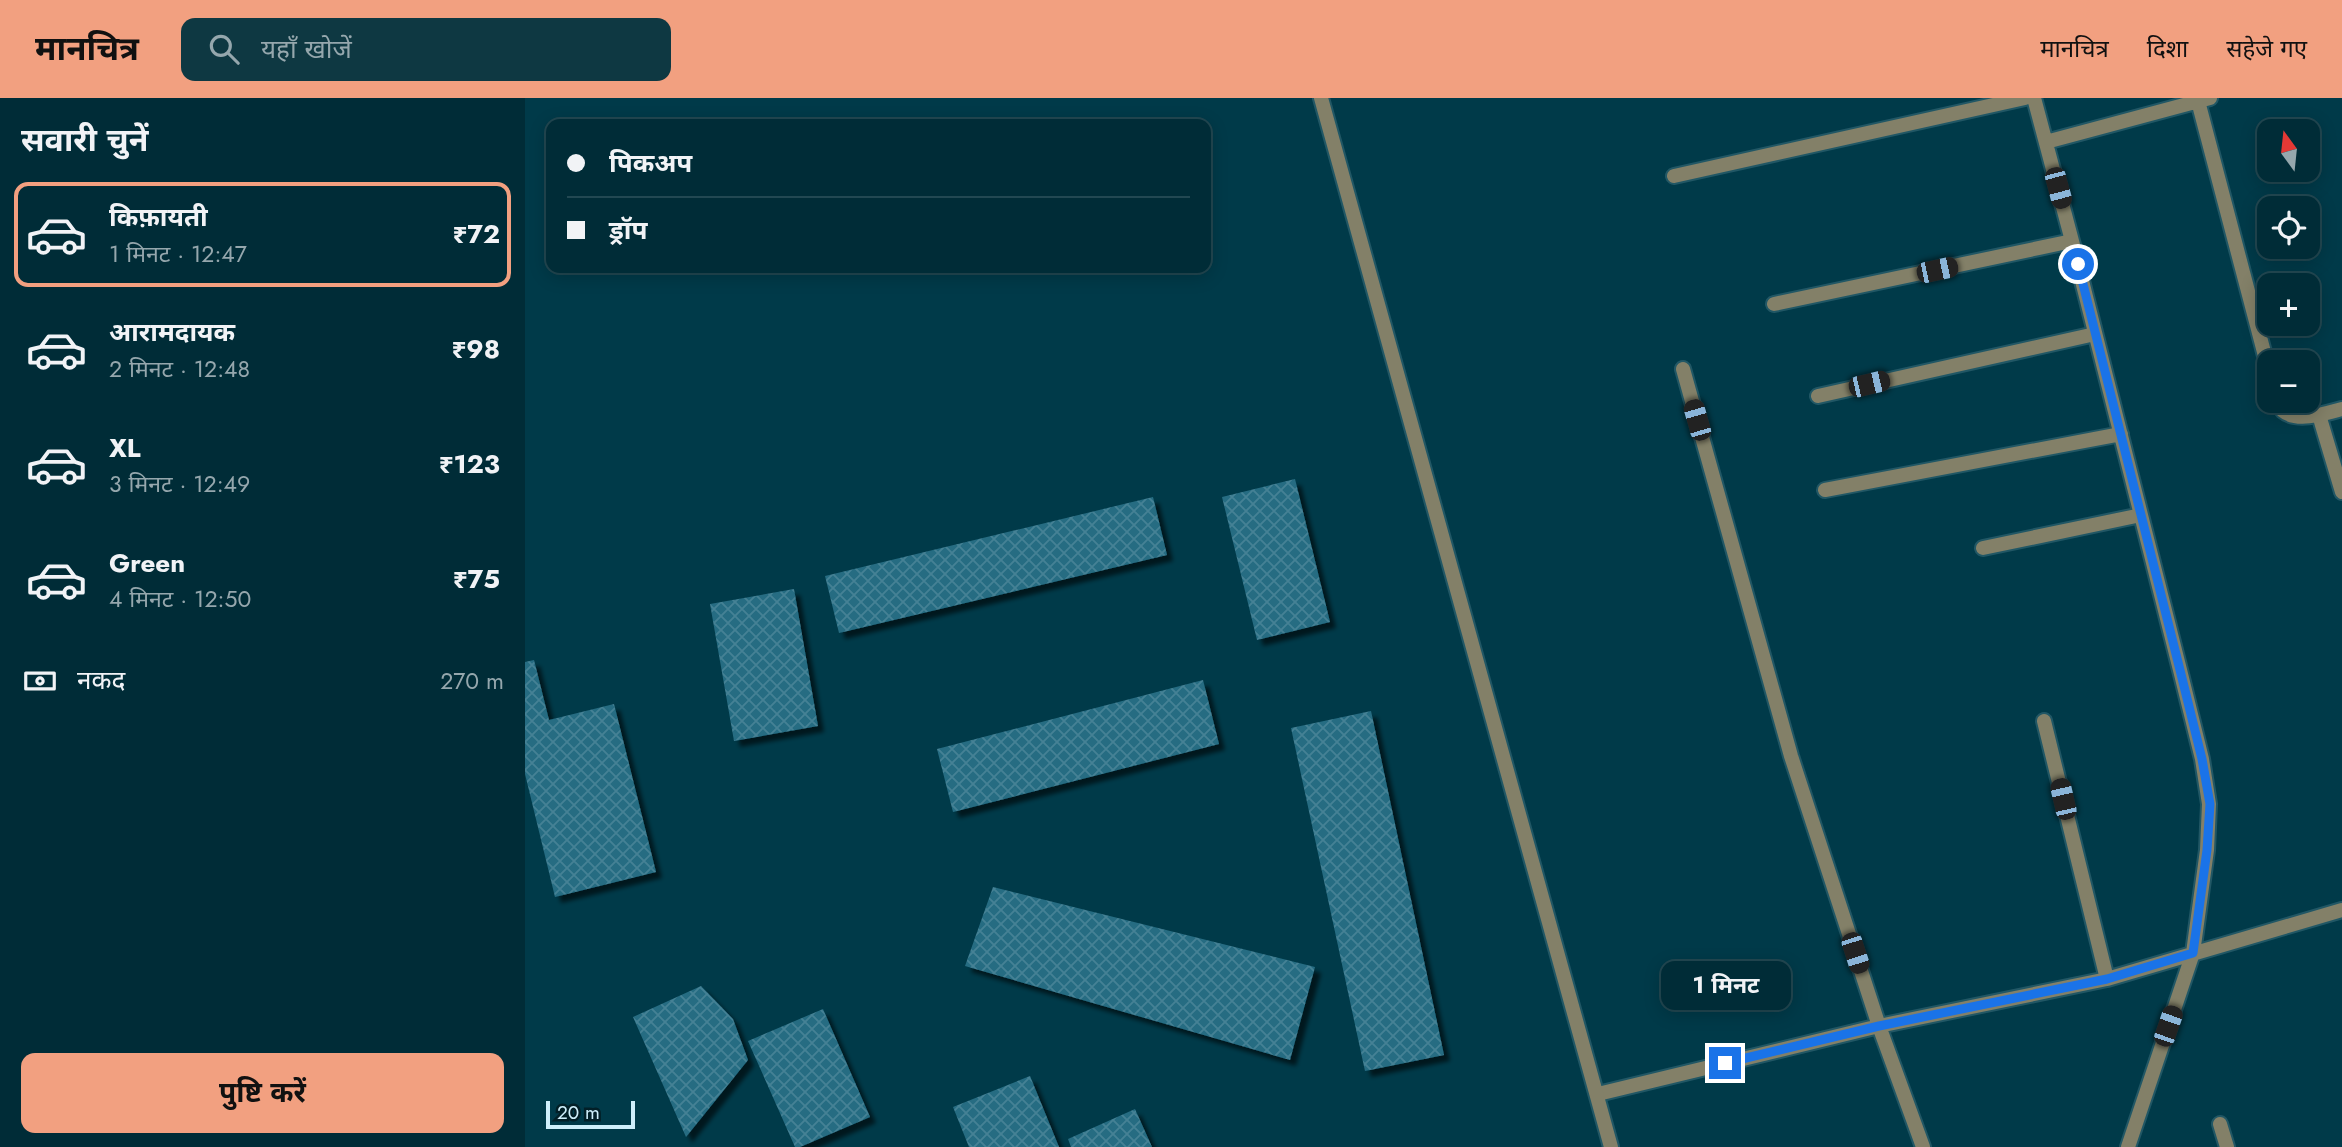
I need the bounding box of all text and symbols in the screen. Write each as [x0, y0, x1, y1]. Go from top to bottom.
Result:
search box [181, 18, 671, 81]
text: मानचित्र [35, 25, 139, 72]
icon: search [205, 30, 243, 68]
text: यहाँ खोजें [261, 30, 352, 68]
text: मानचित्र [2040, 31, 2109, 66]
text: दिशा [2147, 31, 2188, 66]
text: सहेजे गए [2226, 31, 2307, 66]
text: सवारी चुनें [21, 117, 148, 163]
north arrow [2257, 119, 2321, 182]
map controls [2257, 119, 2320, 413]
text: पिकअप [609, 144, 692, 182]
car [2043, 165, 2074, 211]
button: locate [2257, 196, 2320, 259]
text: किफ़ायती [109, 198, 208, 236]
icon: car [25, 203, 88, 266]
text: ड्रॉप [609, 211, 647, 249]
text: ₹72 [452, 215, 500, 253]
text: 1 मिनट · 12:47 [109, 237, 247, 271]
route start [2062, 248, 2094, 280]
car [1915, 255, 1960, 285]
button: + [2257, 273, 2320, 336]
text: आरामदायक [109, 313, 235, 351]
icon: car [25, 318, 88, 381]
text: ₹98 [451, 330, 500, 368]
button: − [2257, 350, 2320, 413]
text: 2 मिनट · 12:48 [109, 352, 250, 386]
car [1847, 369, 1892, 399]
car [1682, 397, 1713, 443]
text: XL [109, 429, 141, 467]
icon: car [25, 433, 88, 496]
text: ₹123 [439, 445, 500, 483]
text: 3 मिनट · 12:49 [109, 467, 250, 501]
text: Green [109, 544, 185, 582]
icon: car [25, 548, 88, 611]
text: ₹75 [453, 560, 500, 598]
text: 4 मिनट · 12:50 [109, 582, 251, 616]
text: नकद [77, 661, 125, 699]
icon: cash [21, 662, 59, 700]
text: 270 m [440, 664, 504, 698]
car [2049, 776, 2078, 822]
car [1839, 930, 1872, 976]
callout: 1 मिनट [1660, 962, 1790, 1010]
text: 1 मिनट [1693, 968, 1759, 1002]
car [2152, 1003, 2185, 1049]
route end [1709, 1047, 1741, 1079]
button: पुष्टि करें [21, 1053, 504, 1133]
scale bar [546, 1098, 635, 1130]
text: 20 m [557, 1099, 600, 1126]

